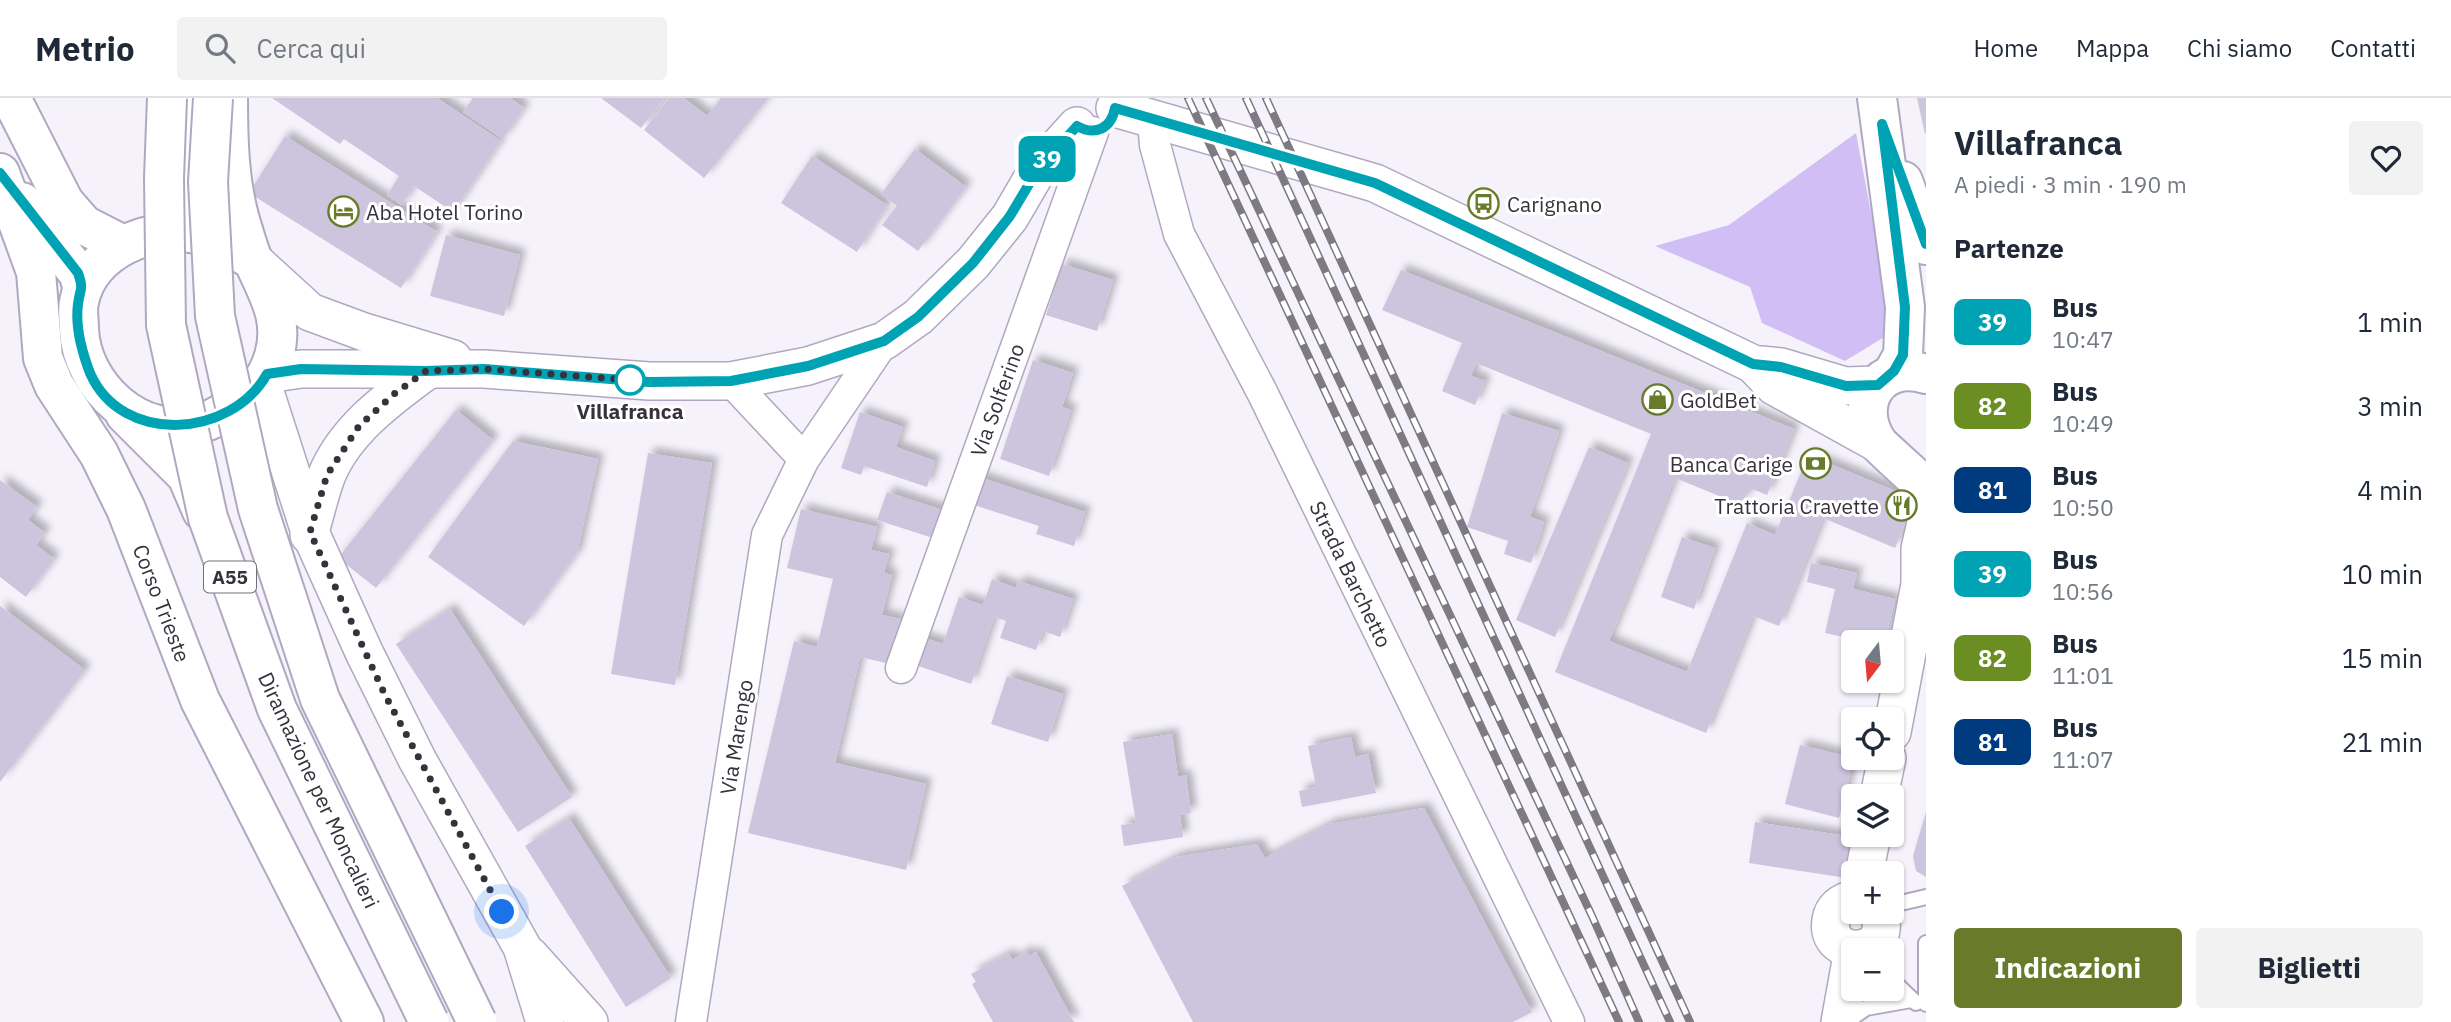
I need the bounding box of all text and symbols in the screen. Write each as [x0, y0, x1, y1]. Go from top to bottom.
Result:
search box [177, 17, 667, 80]
text: Metrio [35, 27, 135, 70]
icon: search [201, 29, 239, 67]
text: Cerca qui [257, 31, 366, 65]
text: Home [1974, 32, 2038, 64]
text: Mappa [2076, 32, 2149, 64]
text: Chi siamo [2187, 32, 2292, 64]
text: Contatti [2330, 32, 2416, 64]
text: Villafranca [1954, 121, 2122, 164]
button: heart [2349, 121, 2423, 195]
line badge: 39 [1016, 136, 1078, 182]
text: 39 [1033, 143, 1061, 175]
text: A piedi · 3 min · 190 m [1954, 169, 2187, 199]
bus stop icon: Carignano [1467, 187, 1501, 221]
place label: Carignano [1507, 190, 1602, 218]
hotel icon: Aba Hotel Torino [326, 195, 360, 229]
place label: Aba Hotel Torino [366, 198, 523, 226]
text: Partenze [1954, 231, 2064, 265]
text: Bus [2052, 290, 2098, 324]
text: 1 min [2357, 305, 2423, 339]
text: 39 [1978, 306, 2007, 338]
text: 10:47 [2052, 324, 2114, 354]
street label: Via Solferino [964, 339, 1030, 461]
marker: Villafranca [615, 365, 645, 395]
text: Bus [2052, 374, 2098, 408]
shop icon: GoldBet [1640, 383, 1674, 417]
place label: GoldBet [1680, 386, 1757, 414]
text: 3 min [2357, 389, 2423, 423]
text: 82 [1978, 390, 2007, 422]
place label: Villafranca [576, 397, 684, 425]
text: 10:49 [2052, 408, 2114, 438]
bank icon: Banca Carige [1799, 447, 1833, 481]
place label: Banca Carige [1670, 450, 1793, 478]
text: Bus [2052, 458, 2098, 492]
text: 4 min [2357, 473, 2423, 507]
text: 81 [1978, 474, 2007, 506]
restaurant icon: Trattoria Cravette [1885, 489, 1919, 523]
place label: Trattoria Cravette [1714, 492, 1879, 520]
text: 10:50 [2052, 492, 2114, 522]
street label: Strada Barchetto [1303, 496, 1399, 652]
street label: Corso Trieste [127, 540, 197, 666]
text: Bus [2052, 542, 2098, 576]
text: 10 min [2342, 557, 2423, 591]
text: 39 [1978, 558, 2007, 590]
road number: A55 [204, 562, 256, 592]
text: 10:56 [2052, 576, 2114, 606]
text: Bus [2052, 626, 2098, 660]
north arrow [1841, 630, 1904, 693]
map controls [1841, 630, 1904, 1001]
text: 15 min [2342, 641, 2423, 675]
text: 82 [1978, 642, 2007, 674]
text: 11:01 [2052, 660, 2114, 690]
street label: Diramazione per Moncalieri [252, 668, 386, 912]
street label: Via Marengo [713, 677, 759, 797]
button: locate [1841, 707, 1904, 770]
text: Bus [2052, 710, 2098, 744]
text: 21 min [2342, 725, 2423, 759]
text: 81 [1978, 726, 2007, 758]
text: 11:07 [2052, 744, 2114, 774]
button: layers [1841, 784, 1904, 847]
button: + [1841, 861, 1904, 924]
your location [484, 894, 519, 929]
button: Indicazioni [1954, 928, 2182, 1008]
button: Biglietti [2196, 928, 2423, 1008]
button: − [1841, 938, 1904, 1001]

